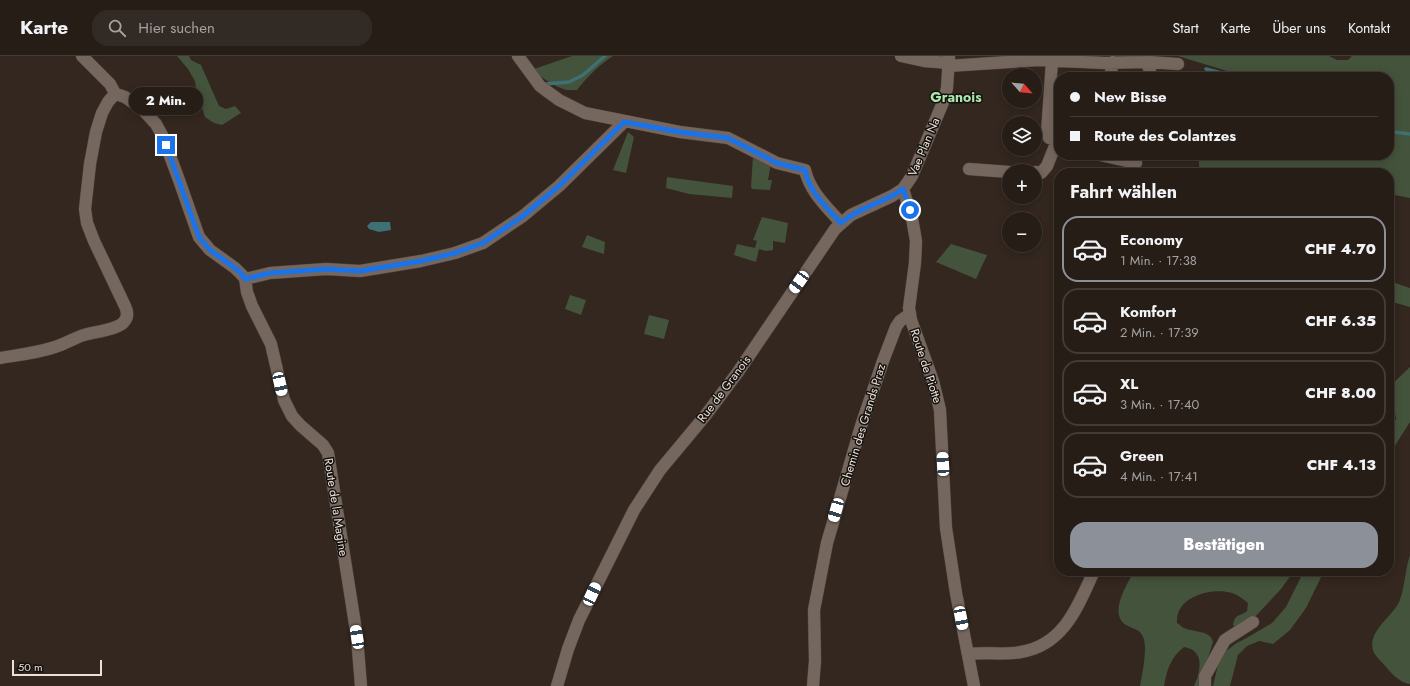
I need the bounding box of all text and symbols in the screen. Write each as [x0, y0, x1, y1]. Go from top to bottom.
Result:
search box [92, 10, 372, 46]
text: Karte [20, 14, 68, 41]
icon: search [106, 17, 128, 39]
text: Hier suchen [138, 17, 215, 39]
text: Start [1173, 18, 1199, 38]
text: Karte [1221, 18, 1251, 38]
text: Über uns [1273, 18, 1326, 38]
text: Kontakt [1348, 18, 1390, 38]
north arrow [1002, 68, 1042, 108]
map controls [1002, 68, 1042, 252]
text: New Bisse [1094, 86, 1167, 108]
callout: 2 Min. [129, 87, 203, 115]
district label: Granois [930, 87, 982, 107]
text: 2 Min. [146, 91, 186, 110]
street label: Vae Plan Na [904, 115, 945, 179]
button: layers [1002, 116, 1042, 156]
text: Route des Colantzes [1094, 125, 1236, 147]
route end [157, 136, 175, 154]
button: + [1002, 164, 1042, 204]
text: Fahrt wählen [1070, 179, 1177, 205]
route start [901, 201, 919, 219]
button: − [1002, 212, 1042, 252]
text: Economy [1120, 229, 1183, 251]
icon: car [1072, 231, 1108, 267]
text: CHF 4.70 [1305, 238, 1376, 260]
text: 1 Min. · 17:38 [1120, 251, 1197, 270]
car [787, 269, 811, 295]
text: Komfort [1120, 301, 1176, 323]
icon: car [1072, 303, 1108, 339]
text: CHF 6.35 [1305, 310, 1376, 332]
text: 2 Min. · 17:39 [1120, 323, 1199, 342]
street label: Route de Piotte [906, 327, 946, 405]
street label: Rue de Granois [693, 352, 755, 426]
street label: Chemin des Grands Praz [836, 361, 890, 488]
car [272, 371, 288, 397]
text: XL [1120, 373, 1138, 395]
icon: car [1072, 375, 1108, 411]
text: CHF 8.00 [1305, 382, 1376, 404]
text: 3 Min. · 17:40 [1120, 395, 1199, 414]
text: Green [1120, 445, 1164, 467]
icon: car [1072, 447, 1108, 483]
car [936, 452, 950, 476]
text: CHF 4.13 [1307, 454, 1376, 476]
street label: Route de la Magine [319, 457, 353, 557]
text: 4 Min. · 17:41 [1120, 467, 1198, 486]
car [827, 497, 845, 523]
button: Bestätigen [1070, 522, 1378, 568]
car [581, 581, 603, 607]
car [953, 605, 969, 631]
car [349, 624, 365, 650]
scale bar [12, 658, 102, 677]
text: 50 m [18, 659, 43, 675]

